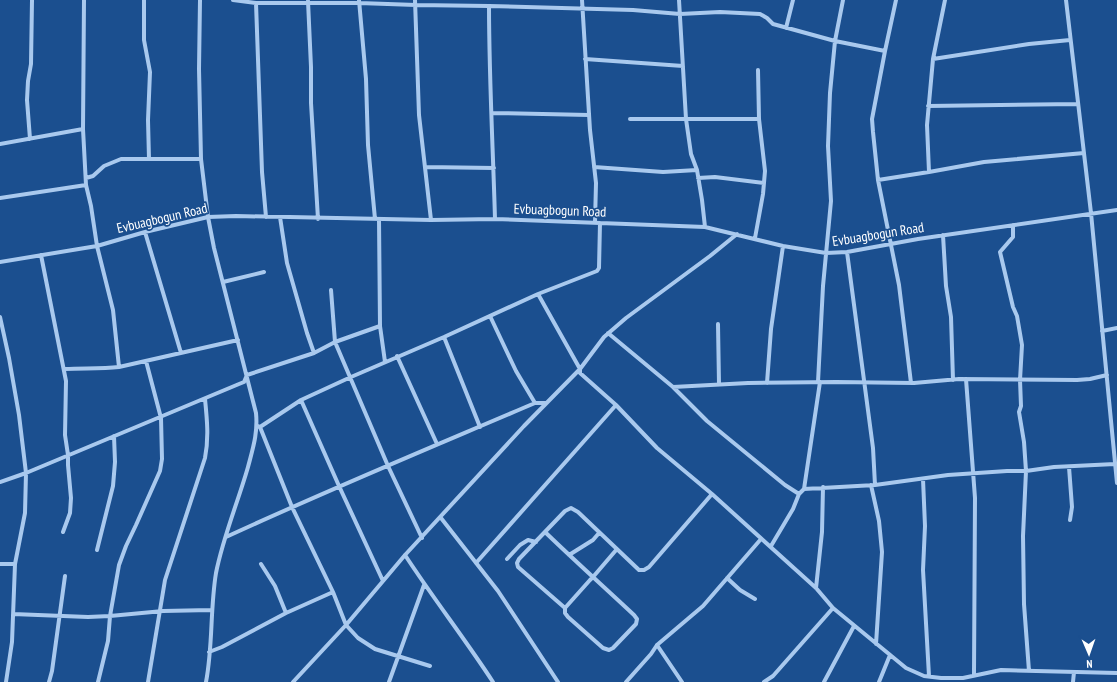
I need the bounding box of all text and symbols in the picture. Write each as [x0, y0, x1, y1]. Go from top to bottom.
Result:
street label: Evbuagbogun Road [115, 199, 209, 237]
street label: Evbuagbogun Road [513, 199, 607, 221]
street label: Evbuagbogun Road [831, 218, 925, 250]
north arrow [1069, 634, 1109, 674]
text: N [1086, 657, 1093, 671]

